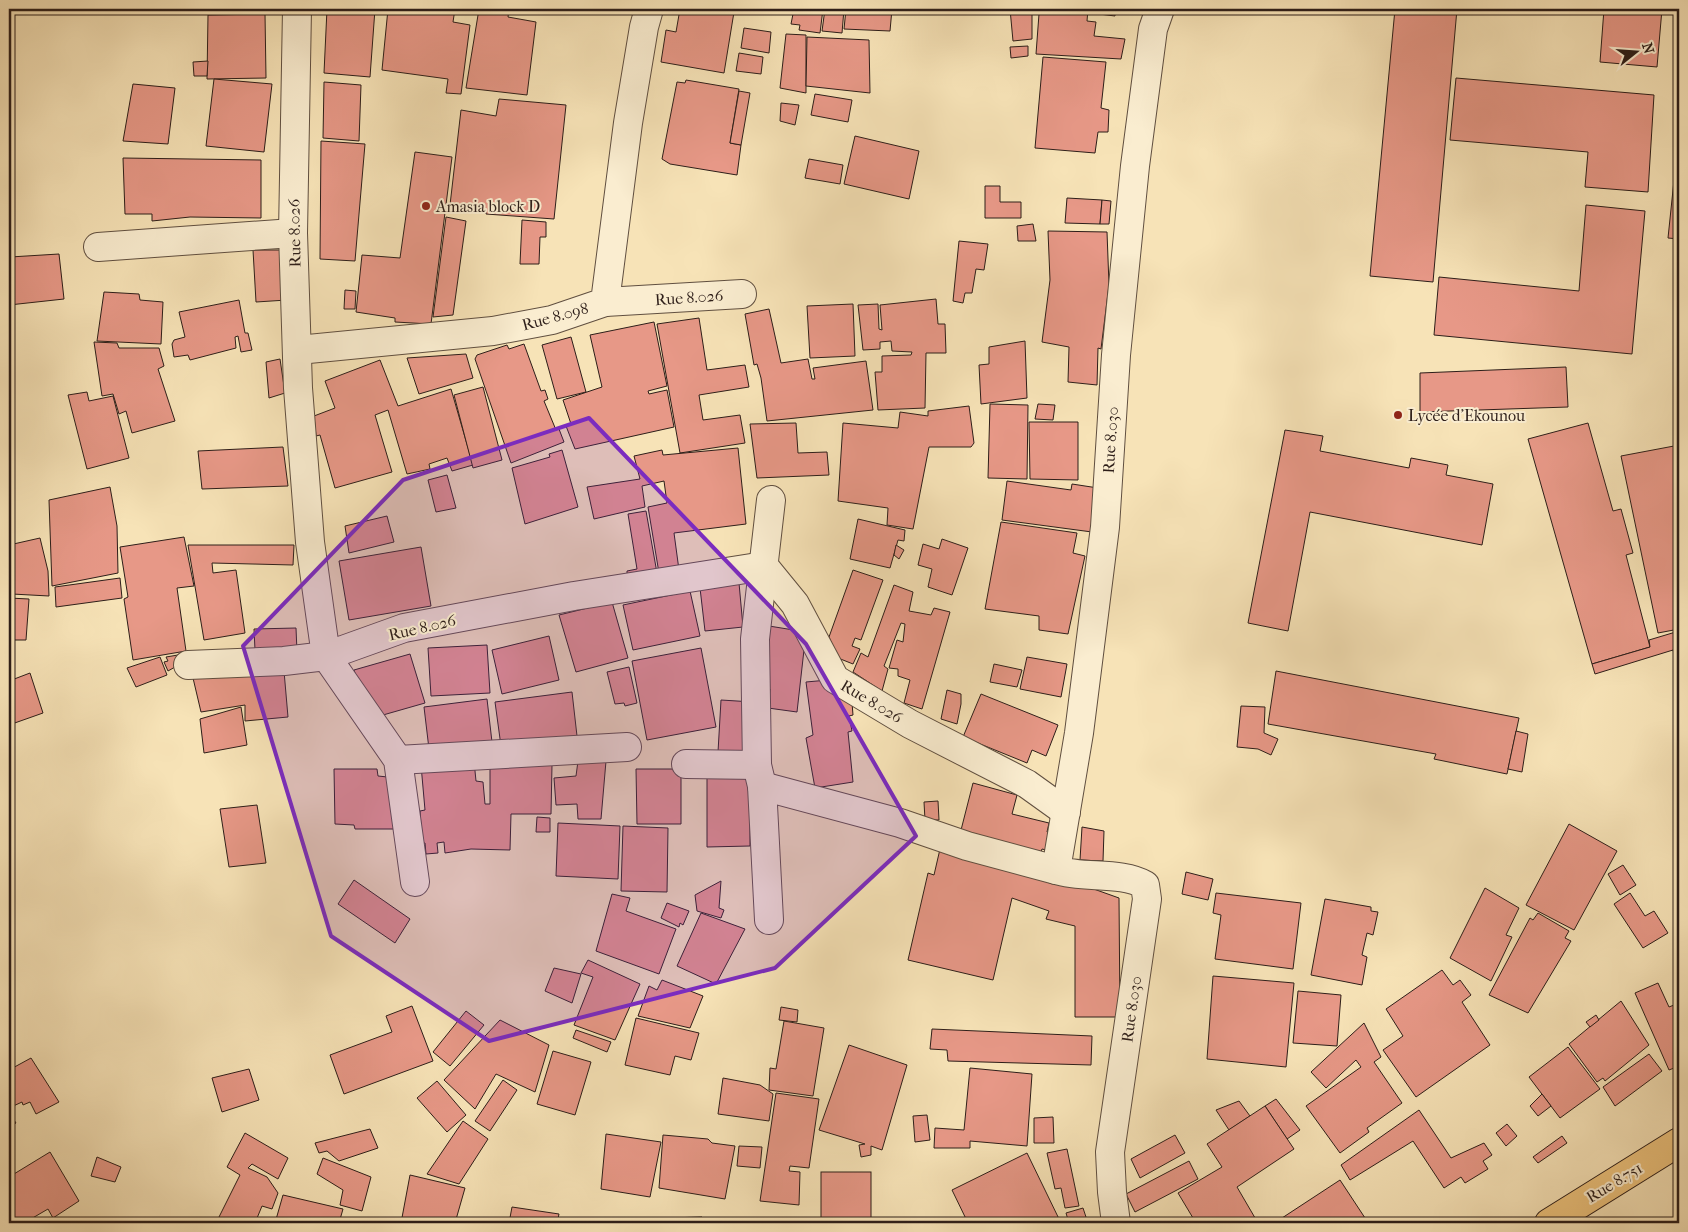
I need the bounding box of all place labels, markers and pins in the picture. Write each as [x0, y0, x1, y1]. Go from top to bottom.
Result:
place label: Amasia block D [435, 197, 540, 216]
marker: Amasia block D [420, 200, 432, 212]
place label: Lycée d'Ekounou [1408, 406, 1525, 425]
marker: Lycée d'Ekounou [1392, 409, 1404, 421]

